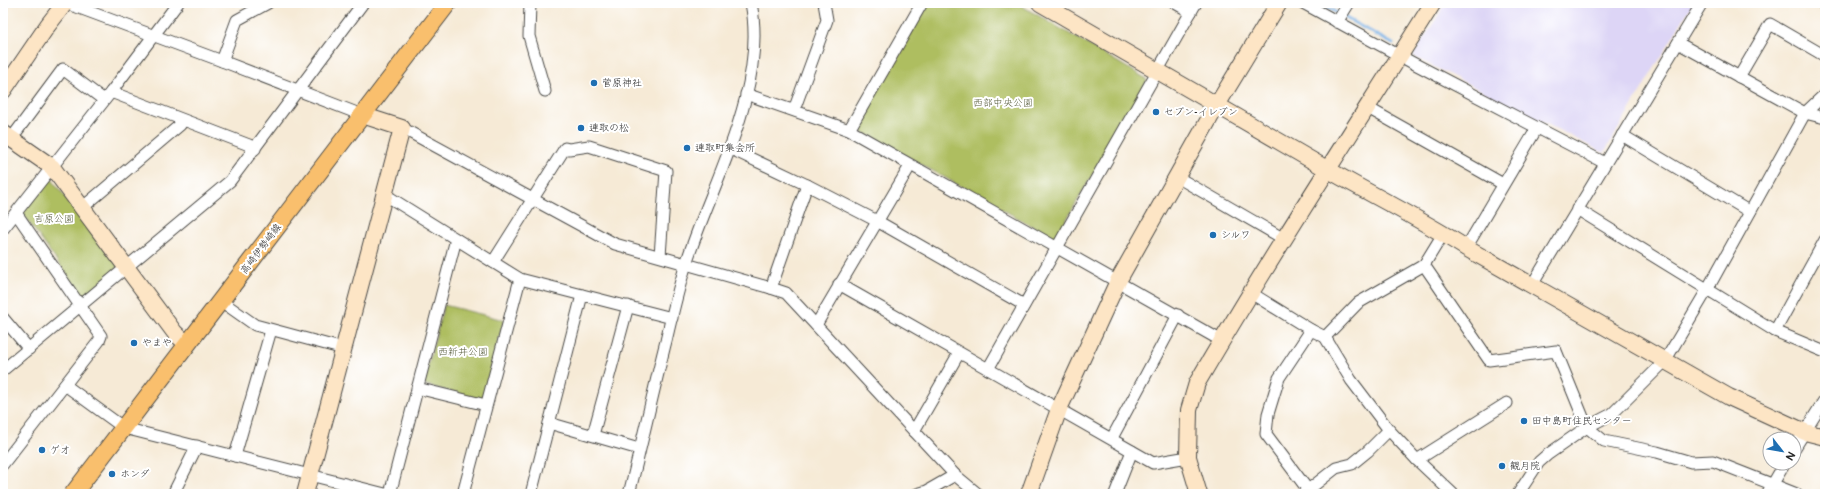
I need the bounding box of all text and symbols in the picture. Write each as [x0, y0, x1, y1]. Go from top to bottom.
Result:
place label: 菅原神社 [602, 77, 642, 89]
marker: 菅原神社 [589, 78, 599, 88]
park label: 西部中央公園 [973, 97, 1033, 109]
place label: セブン-イレブン [1164, 106, 1238, 118]
marker: セブン-イレブン [1151, 107, 1161, 117]
place label: 連取の松 [589, 122, 629, 134]
marker: 連取の松 [576, 123, 586, 133]
place label: 連取町集会所 [695, 142, 755, 154]
marker: 連取町集会所 [682, 143, 692, 153]
park label: 吉原公園 [34, 213, 74, 225]
street label: 高崎伊勢崎線 [238, 221, 284, 277]
place label: シルワ [1221, 229, 1250, 241]
marker: シルワ [1208, 230, 1218, 240]
place label: やまや [142, 337, 172, 349]
marker: やまや [129, 338, 139, 348]
park label: 西新井公園 [438, 346, 488, 358]
place label: 田中島町住民センター [1532, 415, 1632, 427]
marker: 田中島町住民センター [1519, 416, 1529, 426]
north arrow [1762, 431, 1802, 471]
place label: ゲオ [50, 444, 70, 456]
marker: ゲオ [37, 445, 47, 455]
text: N [1782, 449, 1798, 463]
place label: 観月院 [1510, 460, 1540, 472]
marker: 観月院 [1497, 461, 1507, 471]
place label: ホンダ [120, 468, 150, 480]
marker: ホンダ [107, 469, 117, 479]

